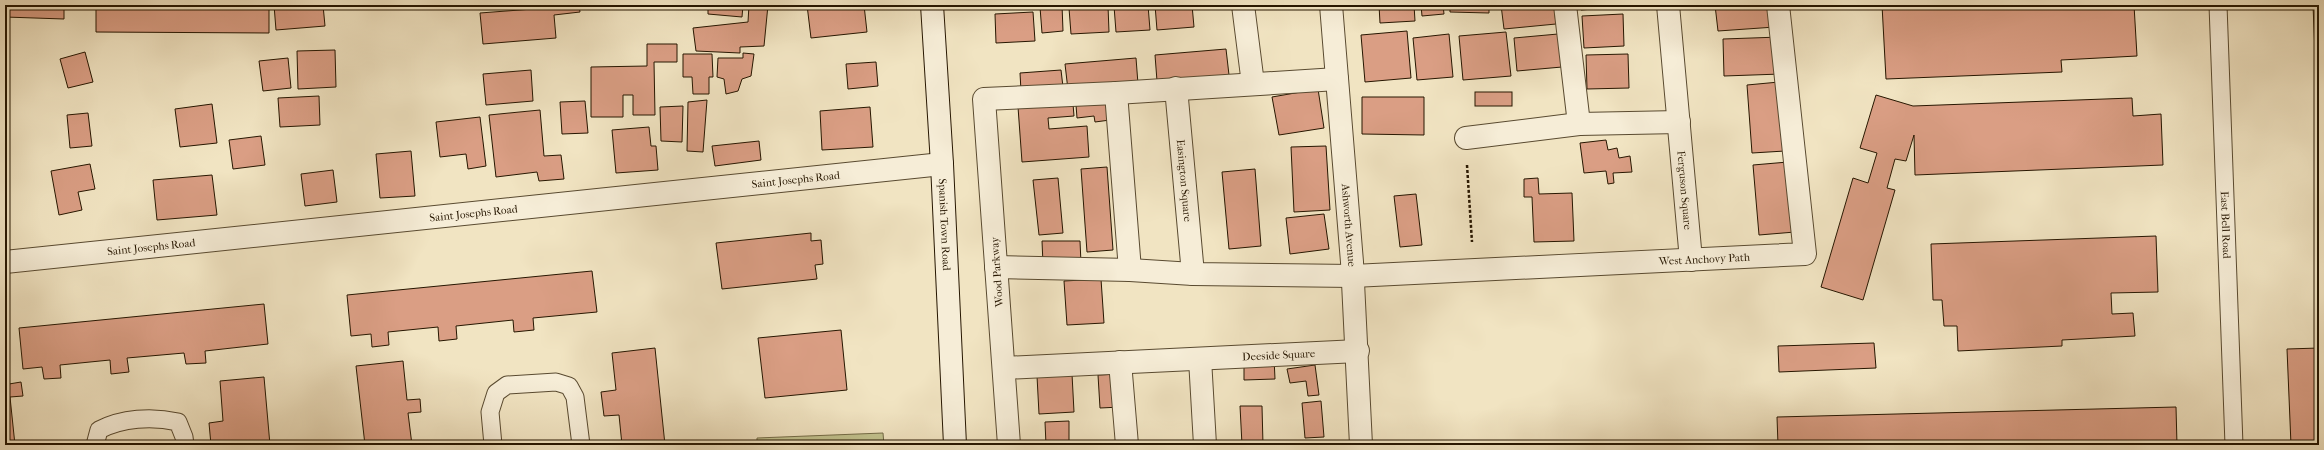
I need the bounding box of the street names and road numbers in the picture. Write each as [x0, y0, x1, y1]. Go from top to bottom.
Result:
street label: Easington Square [1174, 139, 1195, 223]
street label: Ferguson Square [1675, 150, 1695, 231]
street label: Saint Josephs Road [751, 168, 841, 190]
street label: Spanish Town Road [936, 178, 953, 272]
street label: Ashworth Avenue [1339, 182, 1359, 268]
street label: East Bell Road [2218, 191, 2234, 260]
street label: Saint Josephs Road [429, 202, 519, 224]
street label: Wood Parkway [988, 235, 1006, 309]
street label: Saint Josephs Road [106, 236, 197, 258]
street label: West Anchovy Path [1658, 250, 1751, 268]
street label: Deeside Square [1242, 347, 1316, 363]

